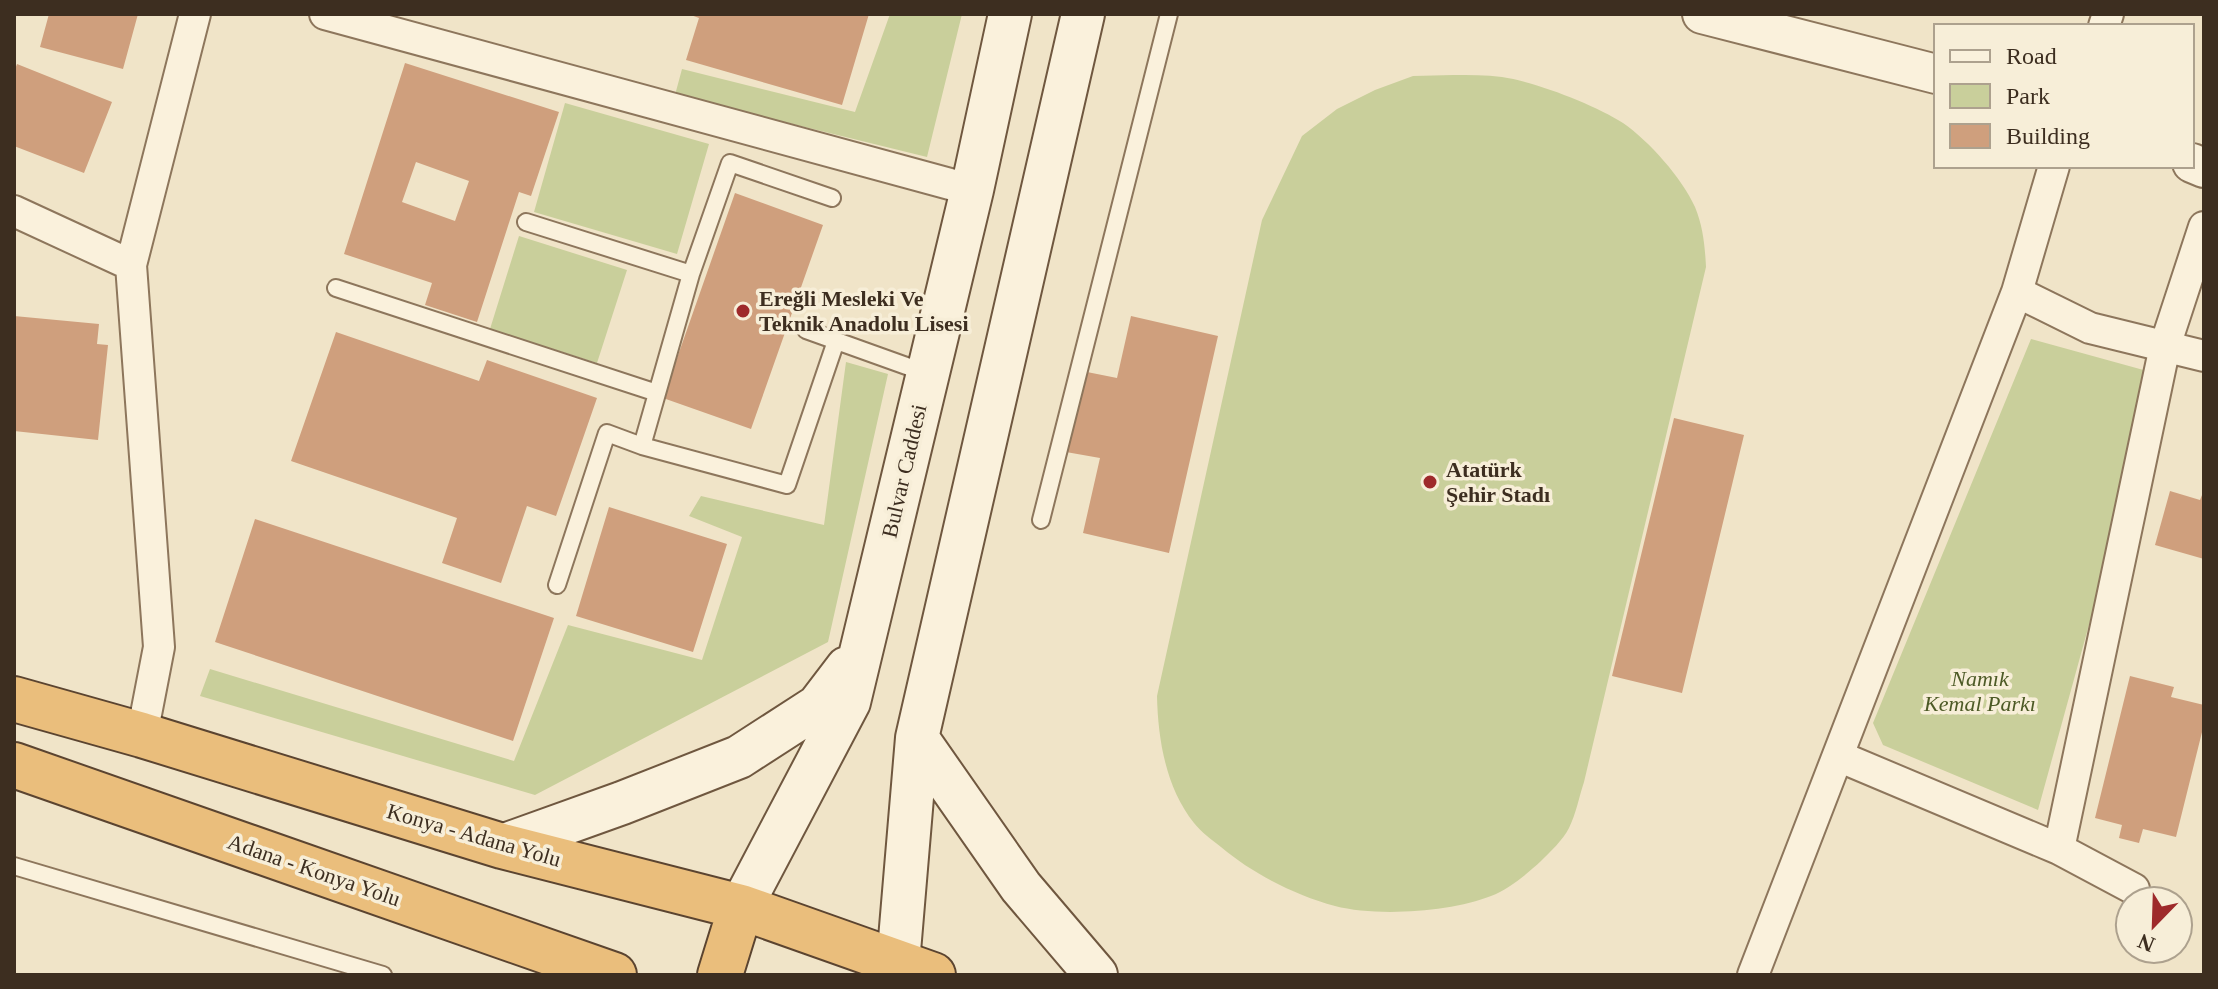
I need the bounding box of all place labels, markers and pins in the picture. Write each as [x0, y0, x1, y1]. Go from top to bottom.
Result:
place label: Ereğli Mesleki Ve Teknik Anadolu Lisesi [759, 286, 969, 336]
marker: Ereğli Mesleki Ve Teknik Anadolu Lisesi [734, 302, 752, 320]
place label: Atatürk Şehir Stadı [1446, 457, 1550, 507]
marker: Atatürk Şehir Stadı [1421, 473, 1439, 491]

